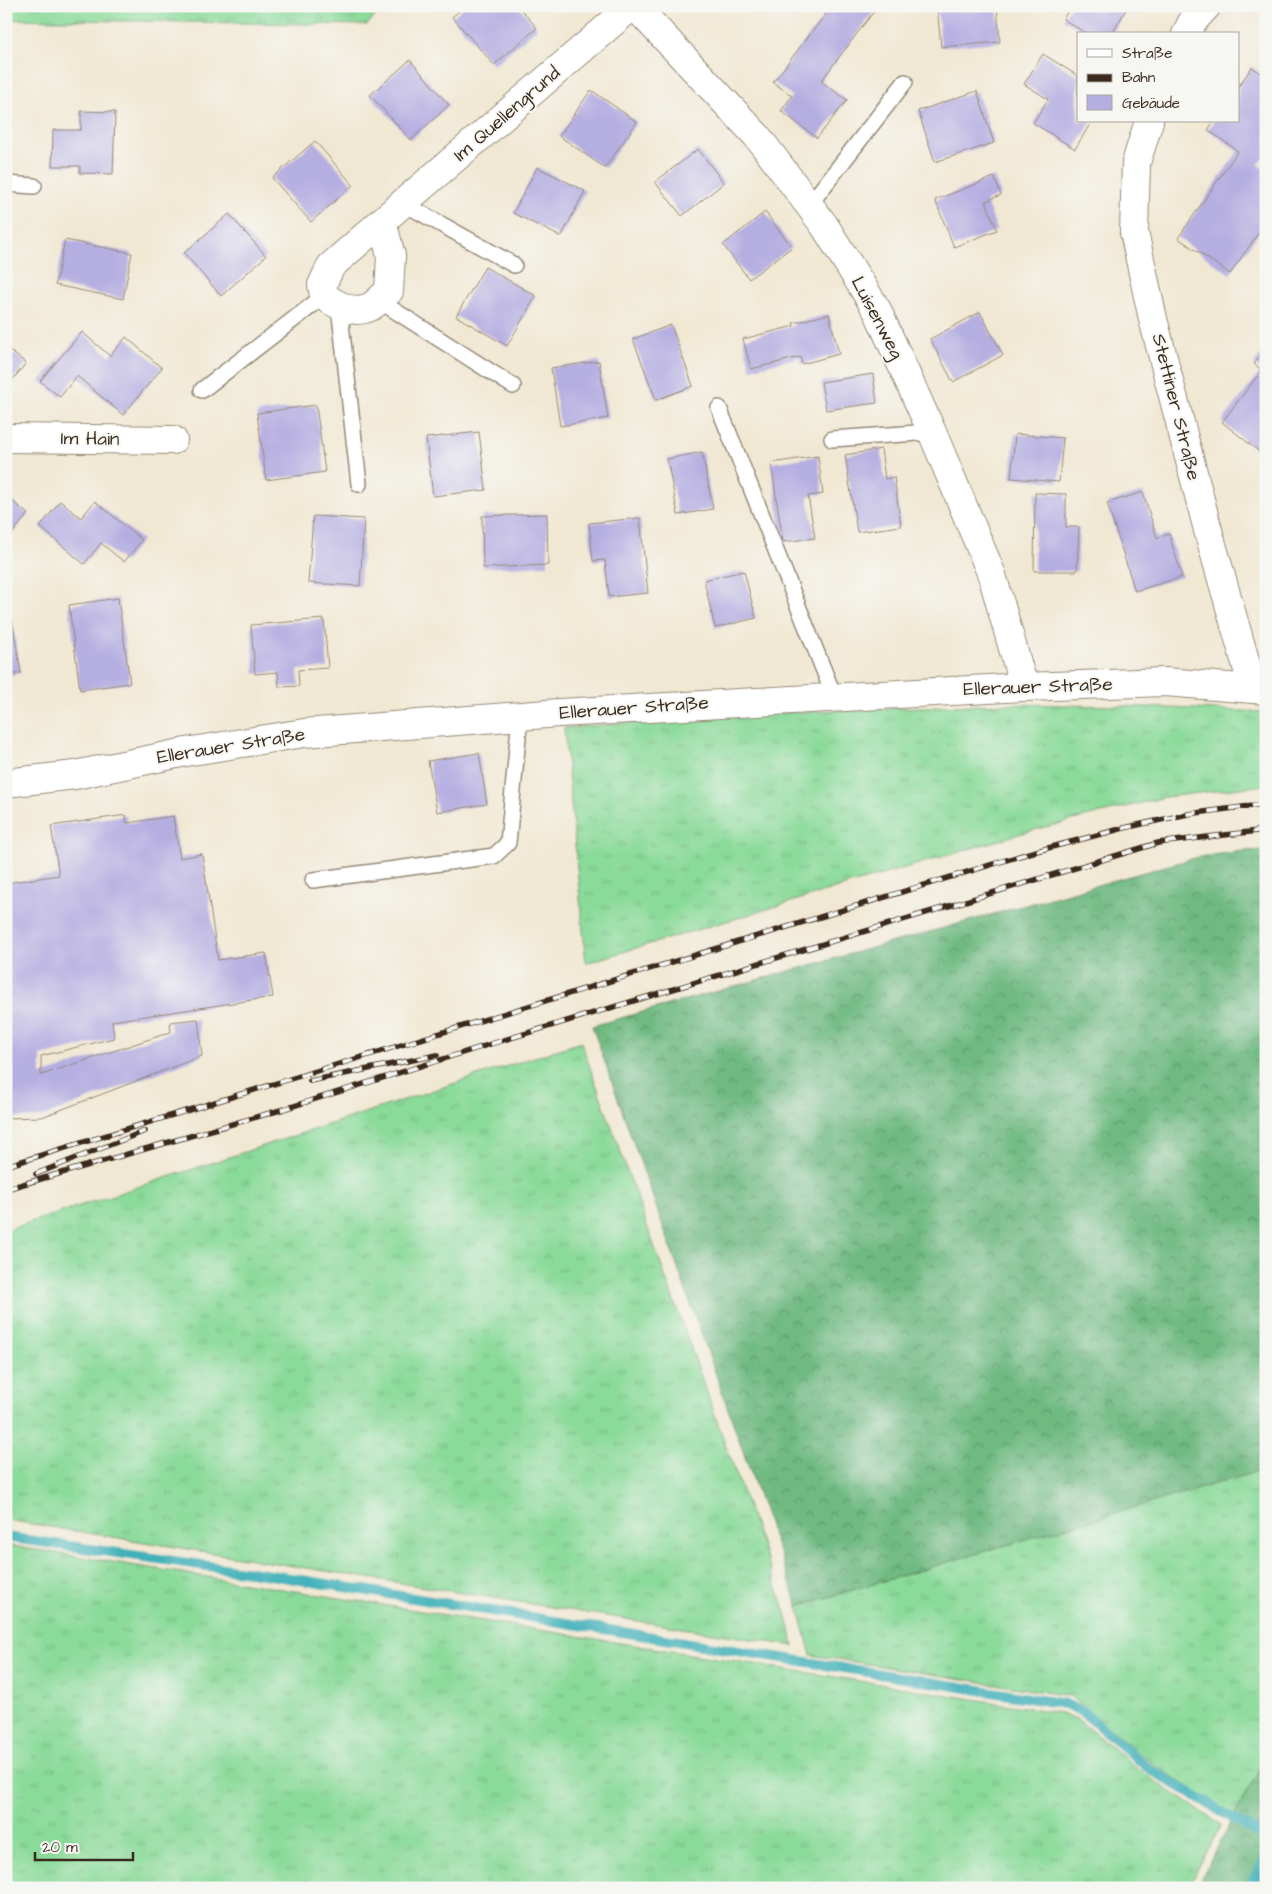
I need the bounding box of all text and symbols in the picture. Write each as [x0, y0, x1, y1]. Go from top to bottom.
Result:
legend [1077, 32, 1240, 122]
text: Straße [1122, 43, 1172, 64]
street label: Im Quellengrund [448, 60, 567, 169]
text: Bahn [1122, 67, 1156, 88]
text: Gebäude [1122, 93, 1180, 114]
street label: Luisenweg [843, 272, 910, 365]
street label: Stettiner Straße [1145, 331, 1207, 483]
street label: Im Hain [60, 425, 120, 453]
street label: Ellerauer Straße [963, 671, 1113, 703]
street label: Ellerauer Straße [558, 689, 710, 727]
street label: Ellerauer Straße [155, 721, 307, 771]
scale bar [35, 1829, 132, 1861]
text: 20 m [42, 1837, 78, 1858]

